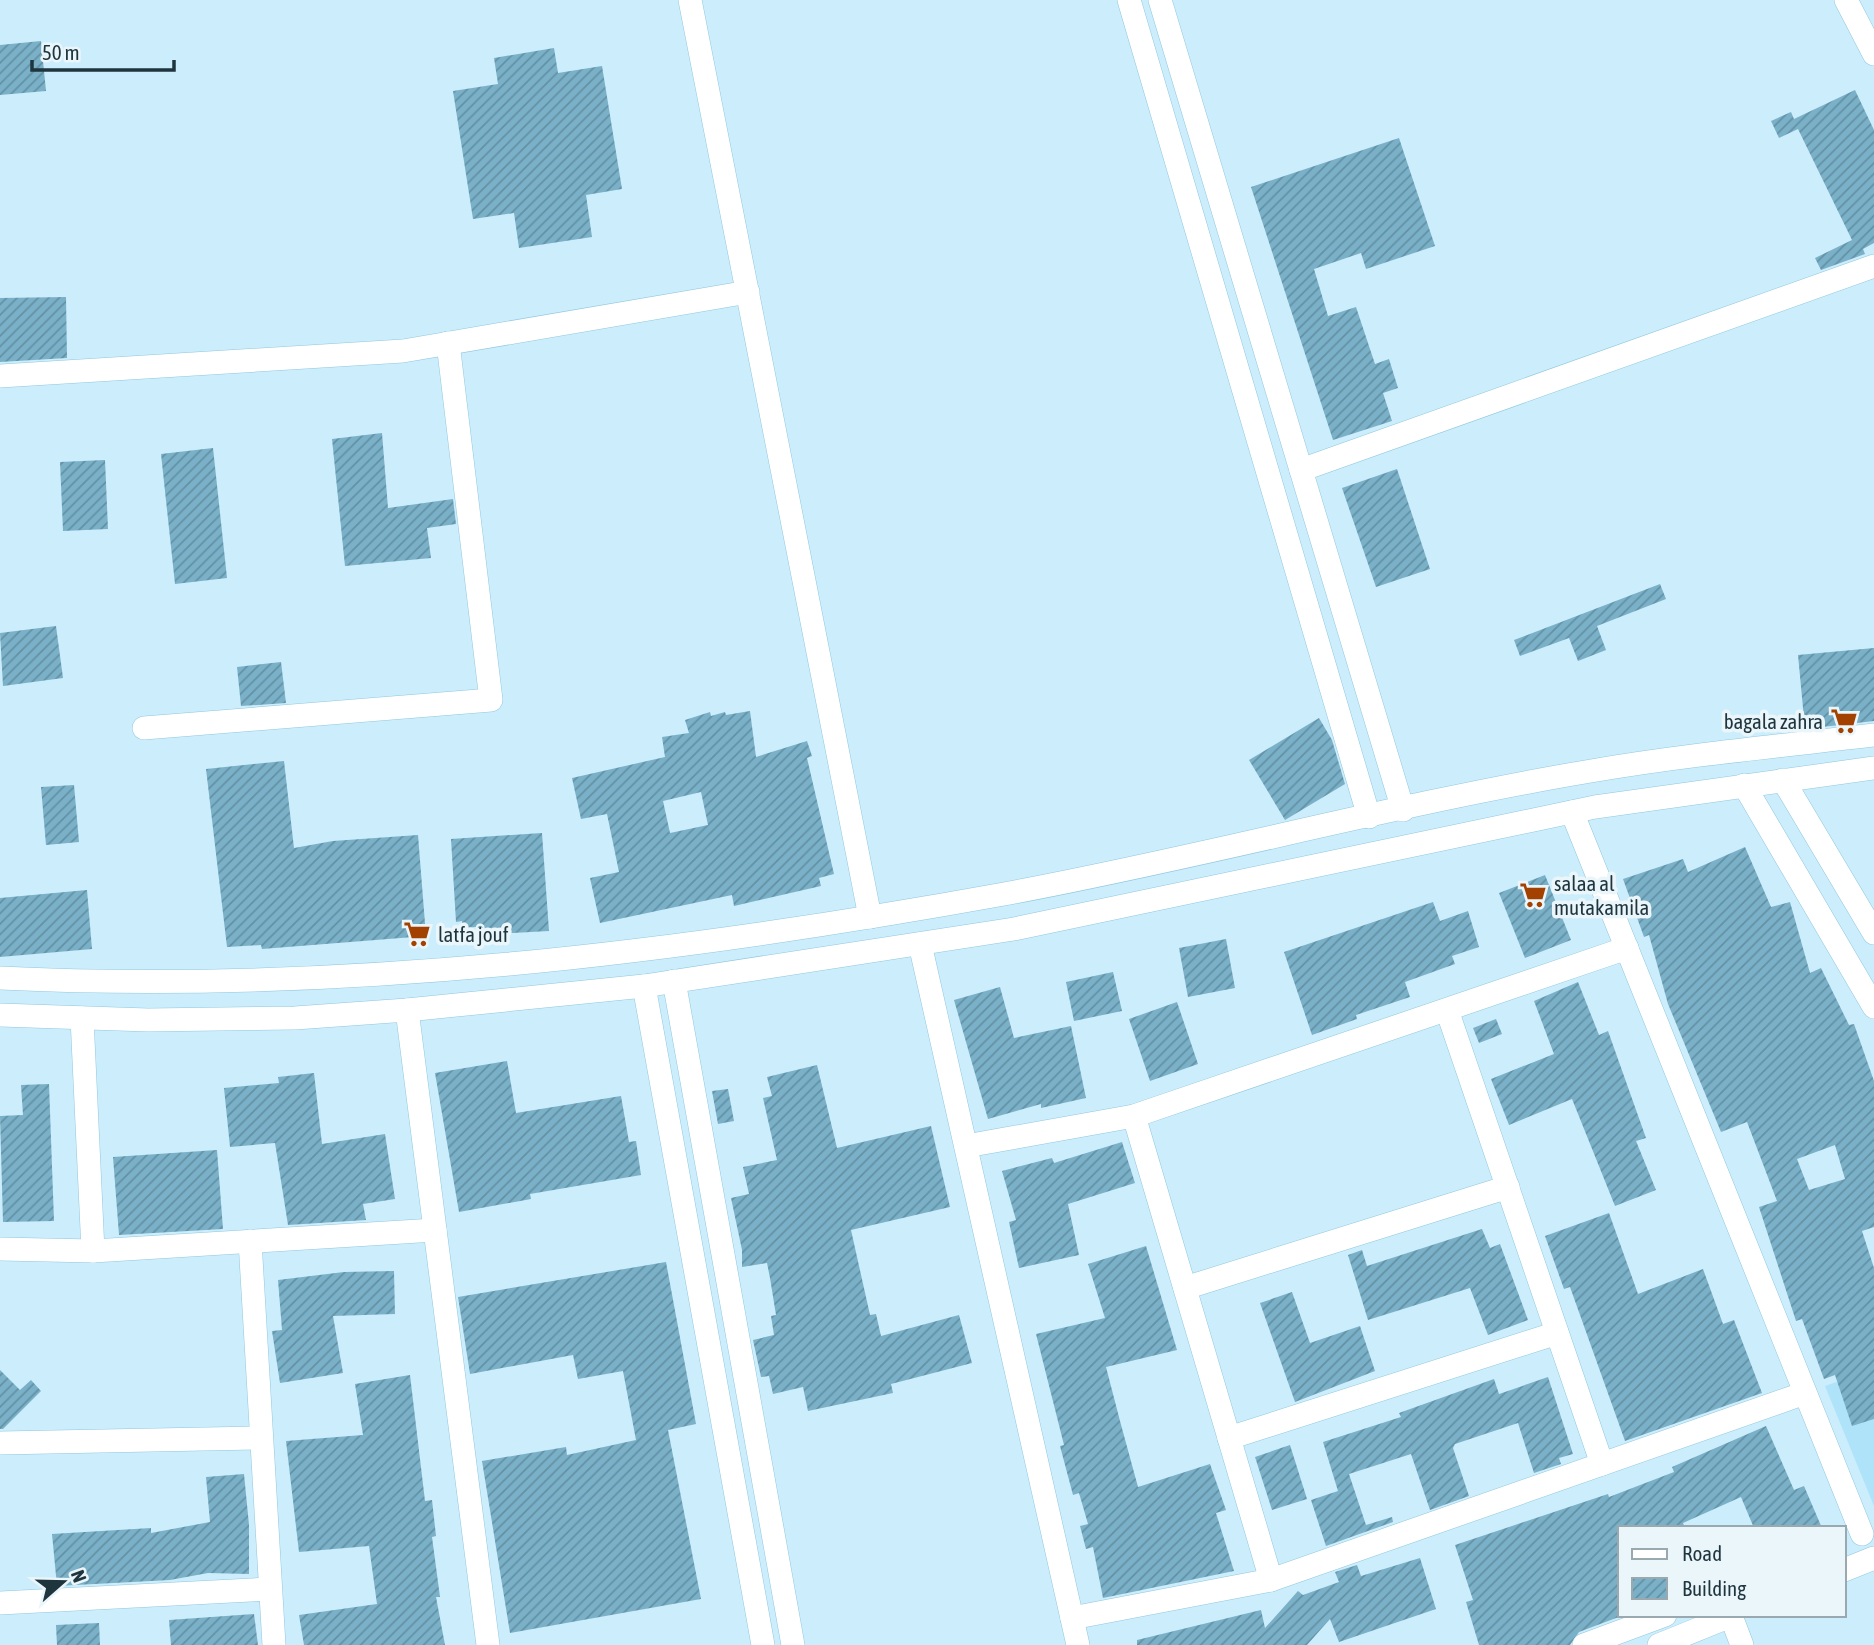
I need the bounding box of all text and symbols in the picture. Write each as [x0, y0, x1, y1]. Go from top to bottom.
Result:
scale bar [32, 28, 173, 72]
text: 50 m [42, 40, 80, 64]
supermarket icon: bagala zahra [1829, 706, 1859, 736]
place label: bagala zahra [1724, 709, 1823, 733]
place label: salaa al mutakamila [1554, 871, 1649, 919]
supermarket icon: salaa al mutakamila [1518, 880, 1548, 910]
supermarket icon: latfa jouf [402, 919, 432, 949]
place label: latfa jouf [438, 922, 509, 946]
legend [1618, 1526, 1846, 1617]
text: Road [1682, 1541, 1722, 1565]
north arrow [28, 1547, 98, 1617]
text: N [67, 1567, 91, 1585]
text: Building [1682, 1576, 1746, 1600]

